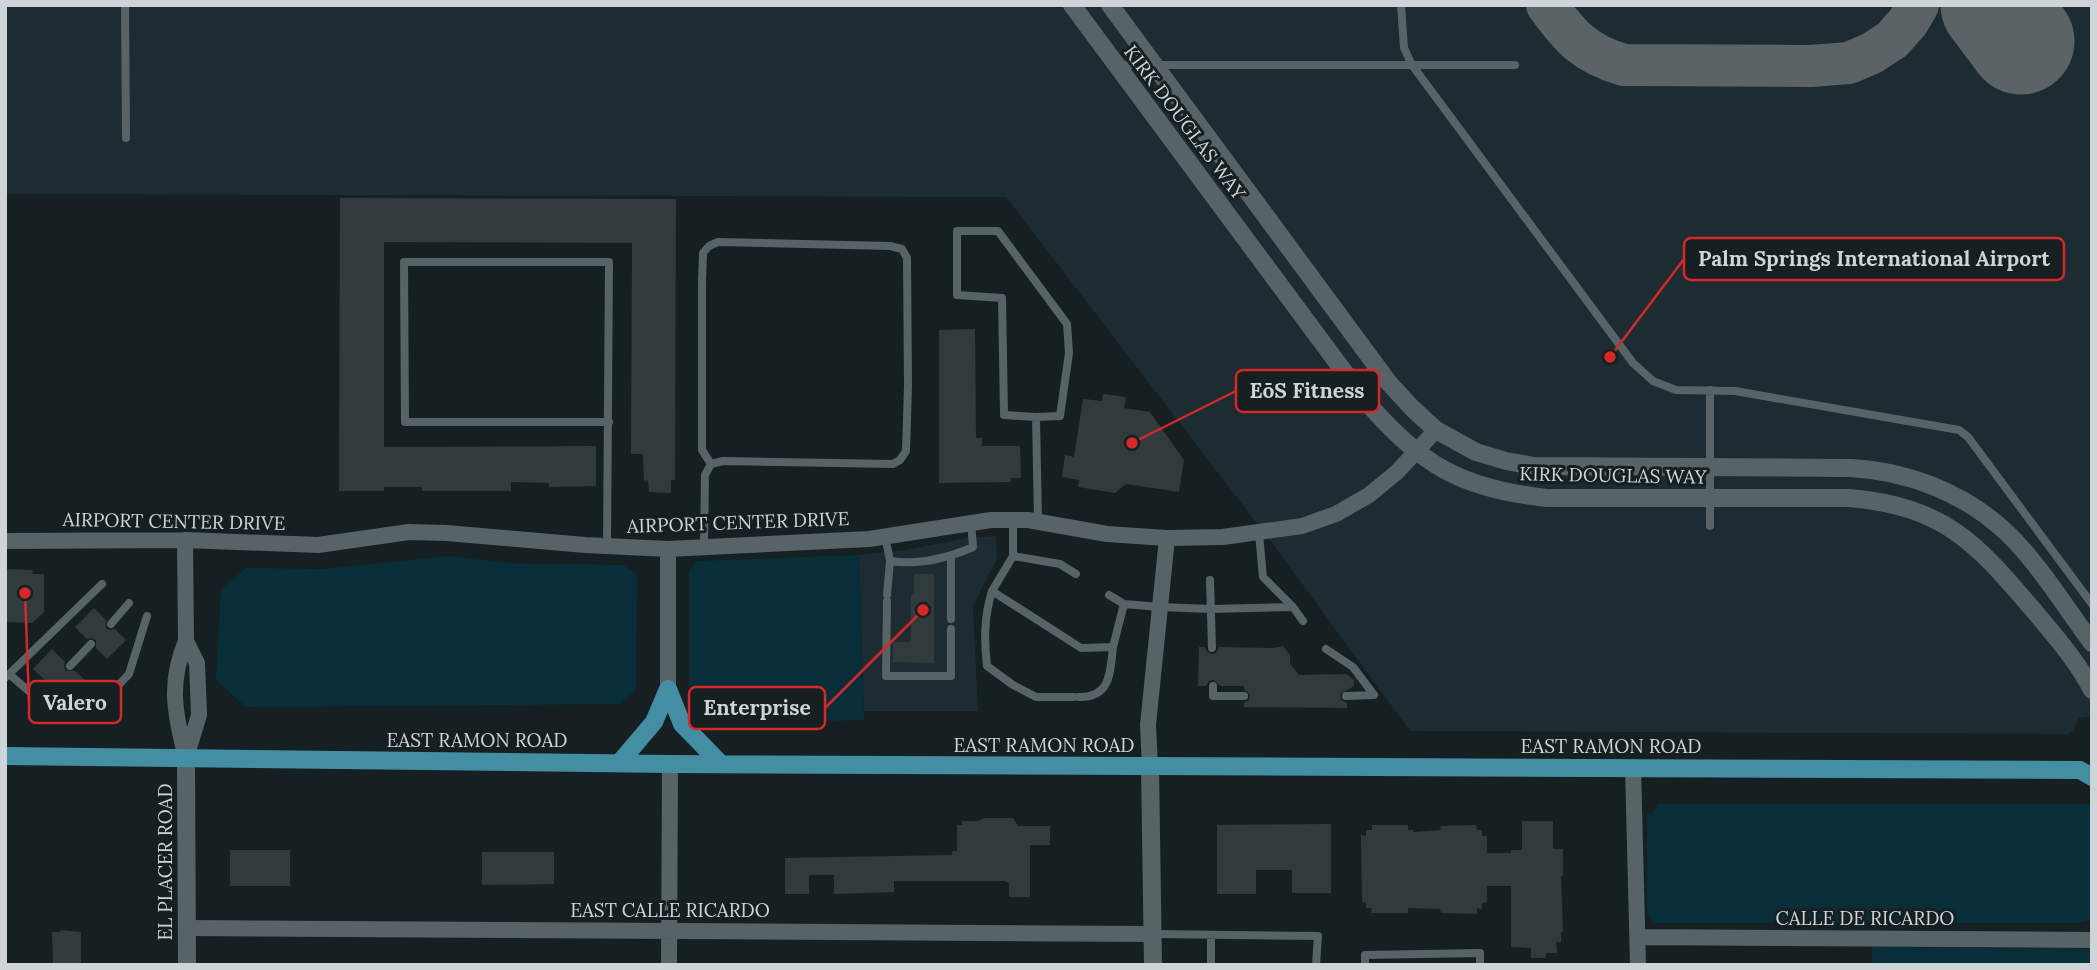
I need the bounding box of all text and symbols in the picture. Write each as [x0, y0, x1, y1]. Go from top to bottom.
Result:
street label: KIRK DOUGLAS WAY [1119, 40, 1252, 205]
callout: Palm Springs International Airport [1684, 238, 2064, 280]
text: Palm Springs International Airport [1698, 245, 2050, 272]
callout: EōS Fitness [1236, 370, 1379, 412]
text: EōS Fitness [1249, 377, 1365, 404]
street label: KIRK DOUGLAS WAY [1519, 461, 1708, 489]
street label: AIRPORT CENTER DRIVE [625, 506, 850, 538]
street label: AIRPORT CENTER DRIVE [61, 507, 286, 535]
callout: Valero [29, 681, 121, 723]
callout: Enterprise [689, 687, 825, 729]
text: Valero [43, 689, 107, 716]
text: Enterprise [703, 694, 811, 721]
street label: EAST RAMON ROAD [387, 728, 567, 752]
street label: EAST RAMON ROAD [954, 733, 1134, 757]
street label: EAST RAMON ROAD [1521, 734, 1701, 758]
street label: EL PLACER ROAD [153, 783, 177, 941]
street label: EAST CALLE RICARDO [570, 898, 770, 922]
street label: CALLE DE RICARDO [1776, 906, 1954, 930]

